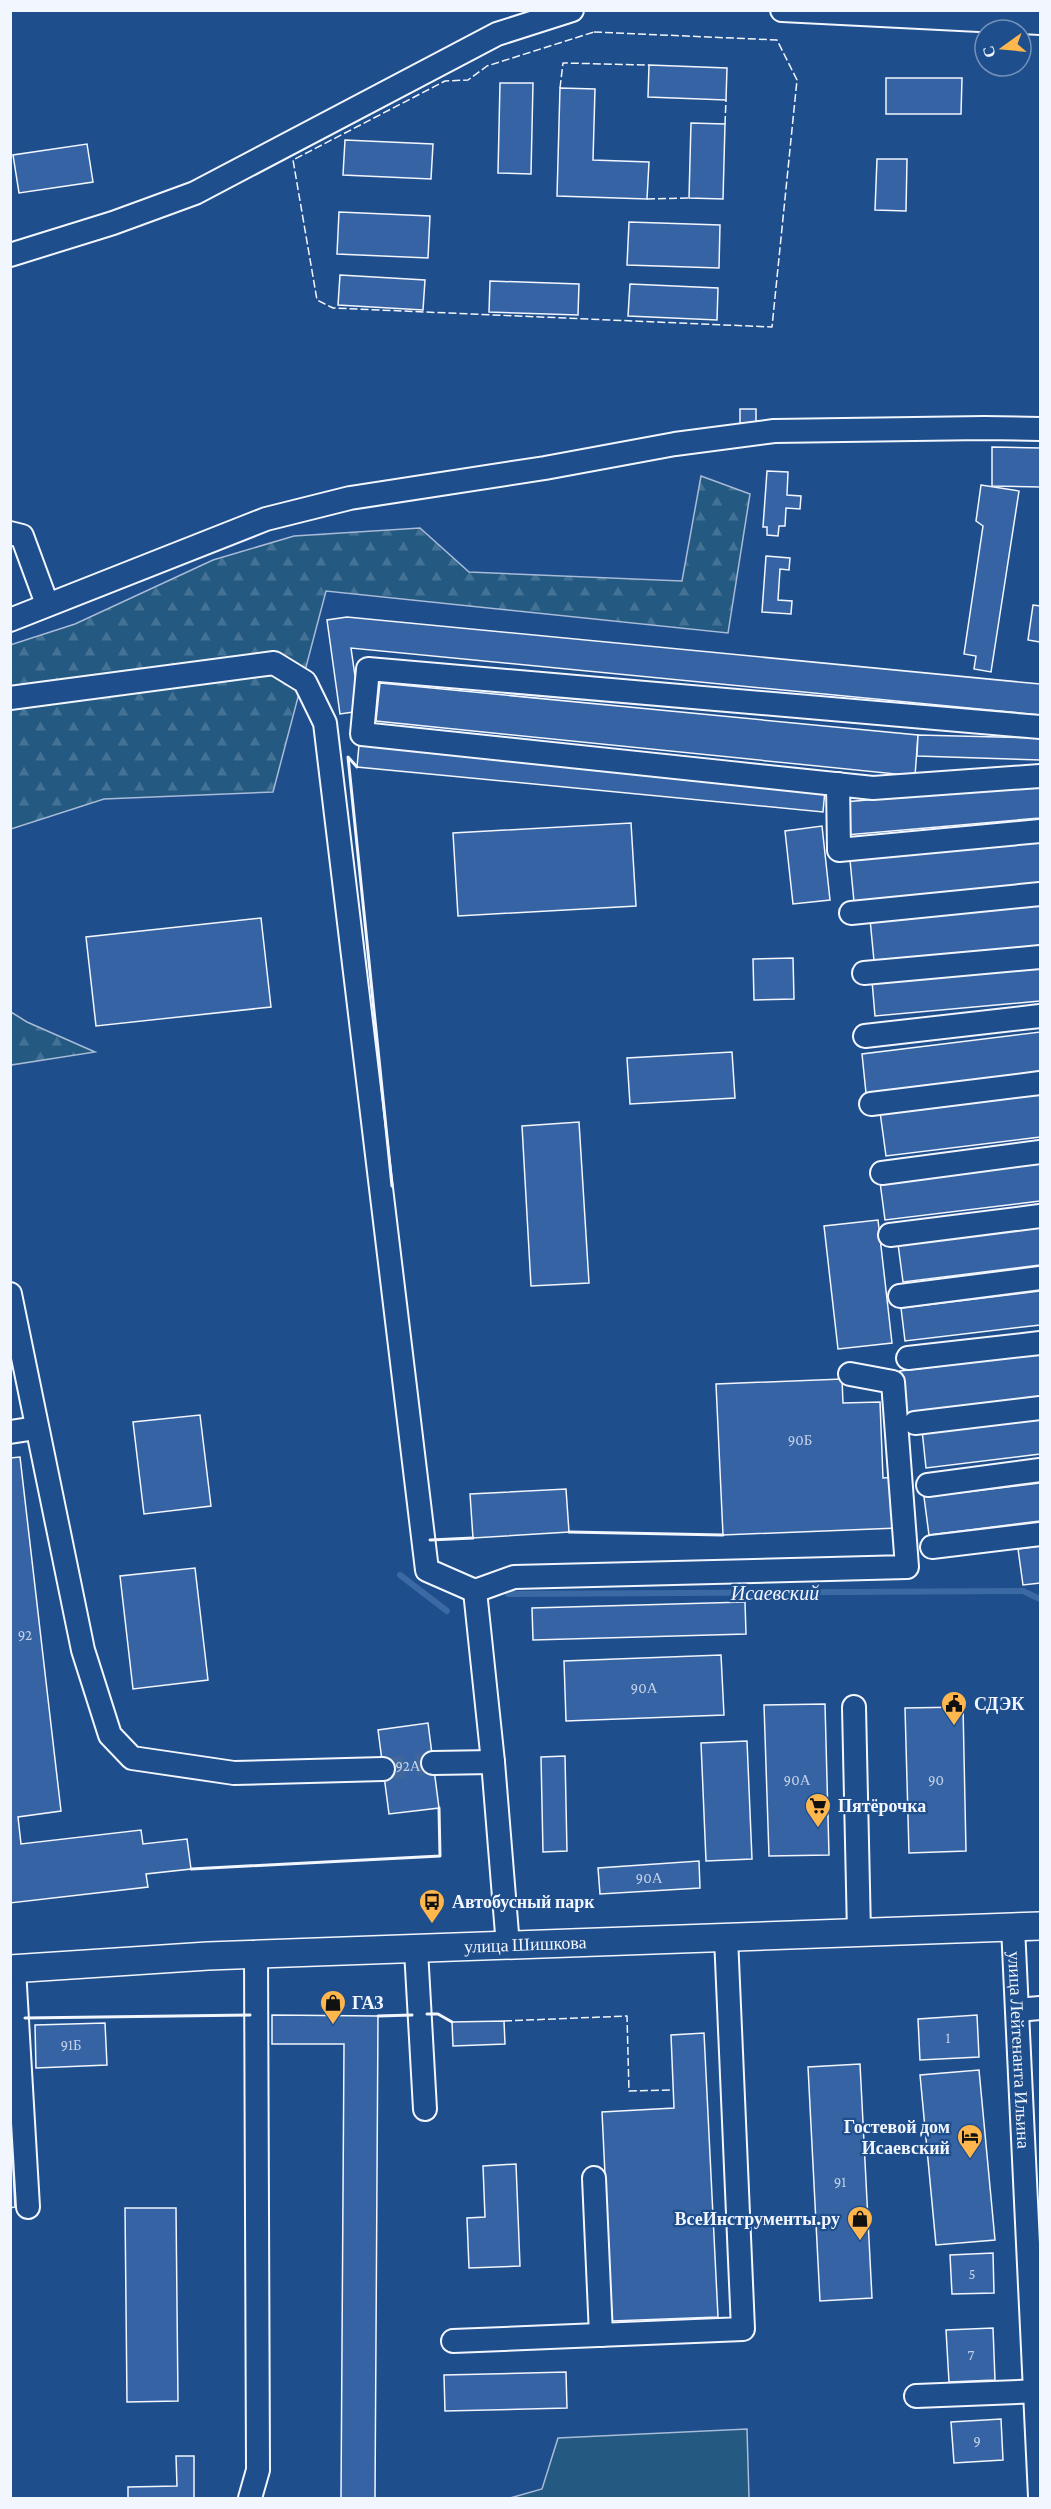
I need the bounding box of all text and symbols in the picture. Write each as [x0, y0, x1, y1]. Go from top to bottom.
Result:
north arrow [973, 18, 1033, 78]
text: С [979, 44, 999, 60]
house number: 90Б [788, 1432, 812, 1448]
water label: Исаевский [730, 1582, 819, 1604]
house number: 92 [18, 1627, 32, 1643]
house number: 90А [631, 1680, 658, 1696]
public building icon: СДЭК [939, 1689, 969, 1727]
place label: СДЭК [974, 1694, 1024, 1714]
house number: 92А [395, 1758, 421, 1774]
house number: 90А [784, 1772, 811, 1788]
house number: 90 [928, 1772, 944, 1788]
supermarket icon: Пятёрочка [803, 1791, 833, 1829]
place label: Пятёрочка [838, 1796, 926, 1816]
house number: 90А [636, 1870, 663, 1886]
bus stop icon: Автобусный парк [417, 1887, 447, 1925]
place label: Автобусный парк [452, 1892, 595, 1912]
street label: улица Шишкова [464, 1932, 587, 1957]
street label: улица Лейтенанта Ильина [1004, 1951, 1033, 2149]
shop icon: ГАЗ [318, 1988, 348, 2026]
place label: ГАЗ [352, 1993, 384, 2013]
house number: 1 [946, 2030, 951, 2046]
house number: 91Б [60, 2037, 82, 2053]
place label: Гостевой дом Исаевский [844, 2117, 950, 2158]
hotel icon: Гостевой дом Исаевский [955, 2122, 985, 2160]
house number: 91 [834, 2174, 846, 2190]
shop icon: ВсеИнструменты.ру [845, 2204, 875, 2242]
place label: ВсеИнструменты.ру [675, 2209, 840, 2229]
house number: 5 [968, 2266, 976, 2282]
house number: 7 [968, 2347, 975, 2363]
house number: 9 [973, 2433, 981, 2449]

